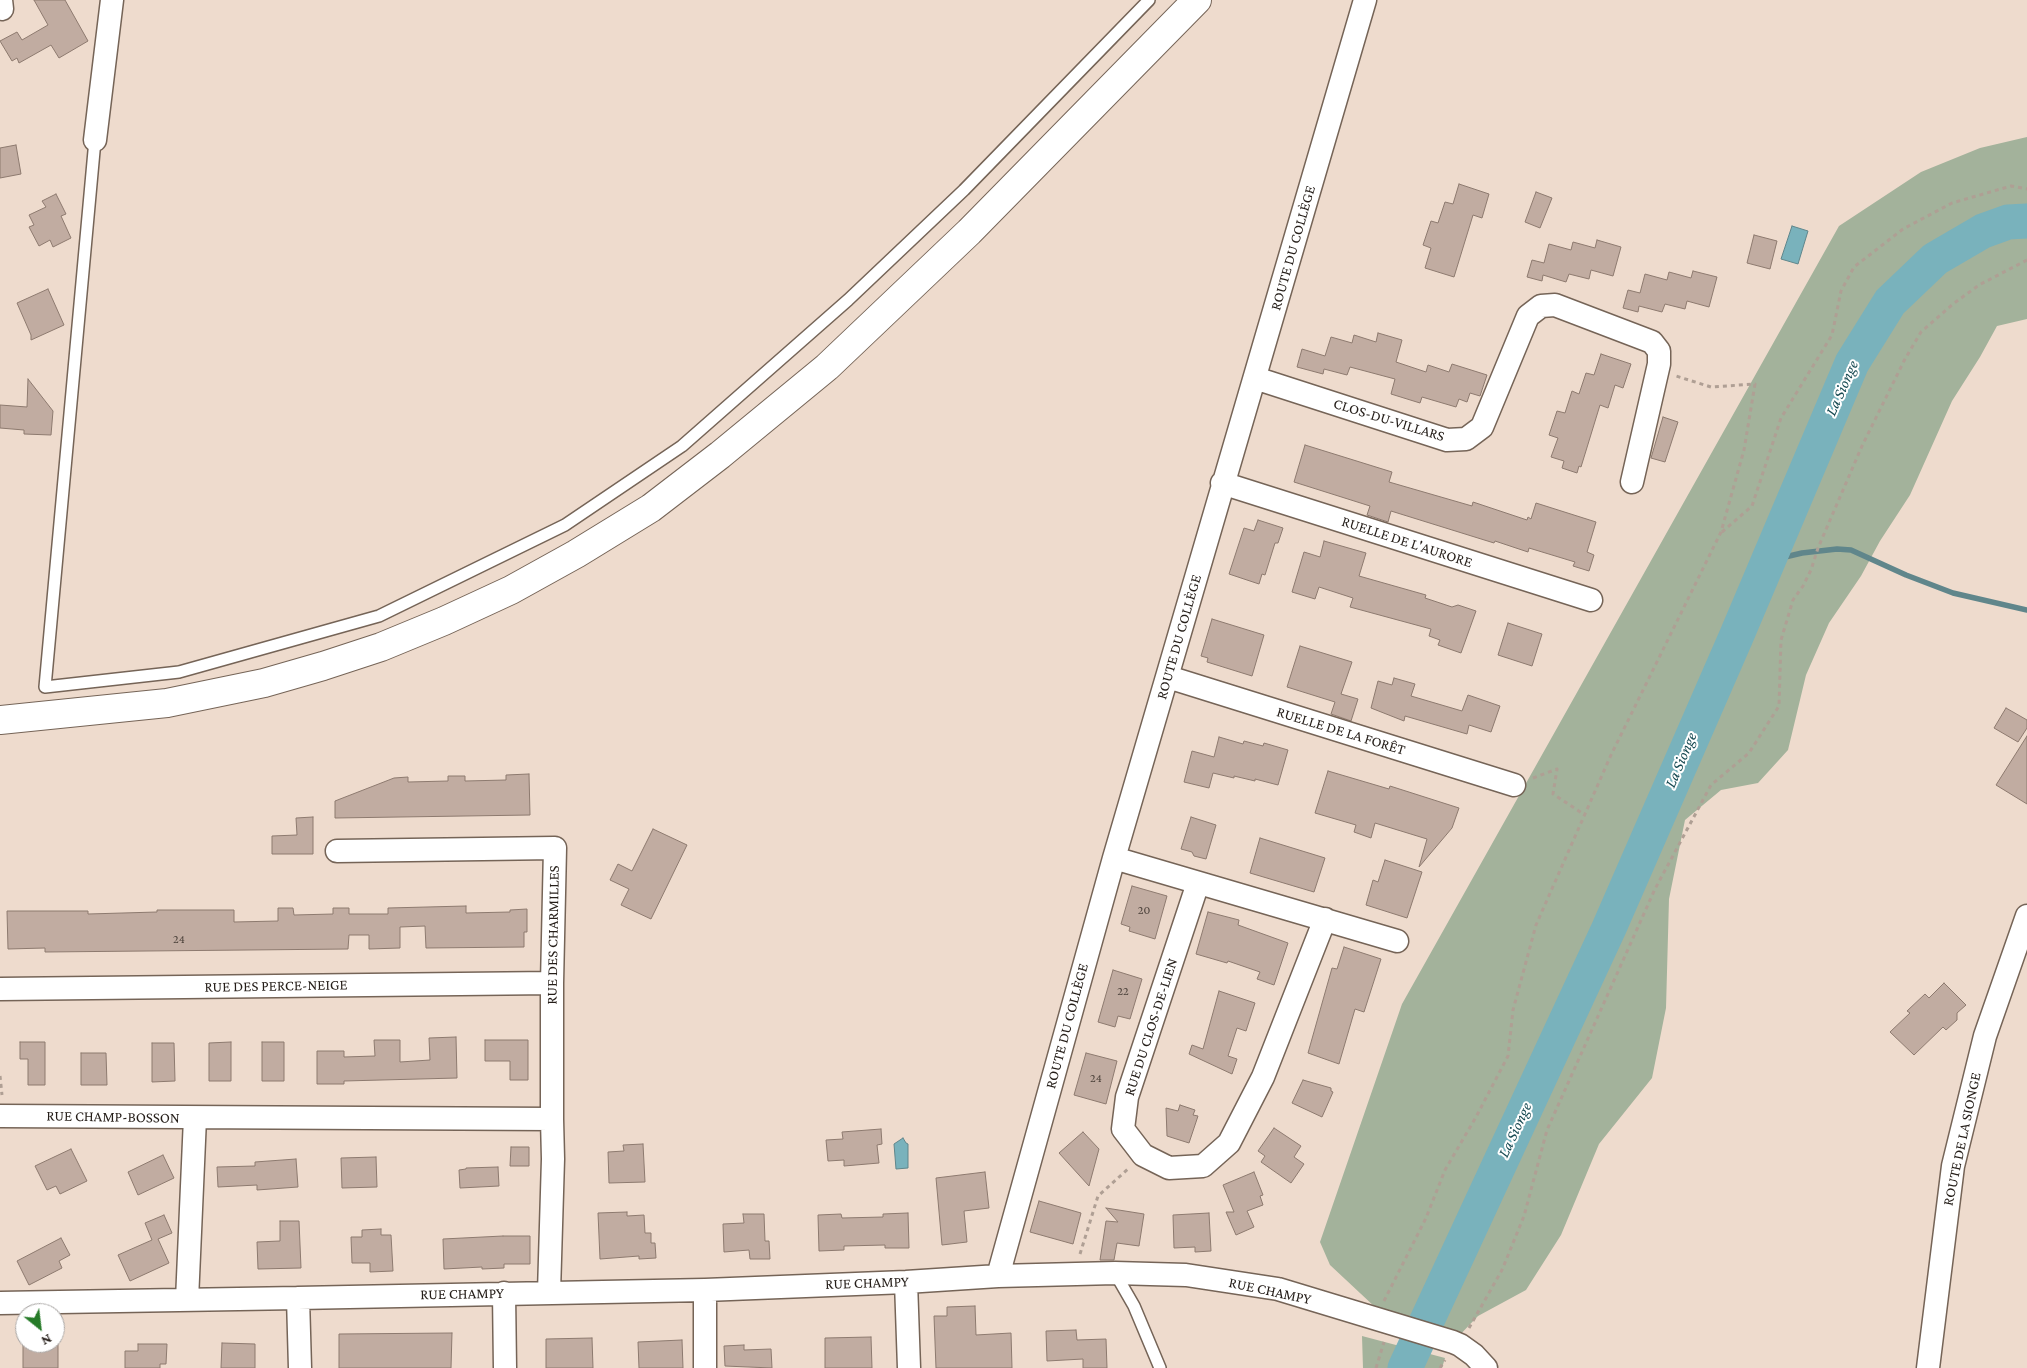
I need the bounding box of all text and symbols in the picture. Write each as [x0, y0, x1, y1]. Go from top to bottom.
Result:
street label: ROUTE DU COLLÈGE [1267, 183, 1319, 313]
water label: La Sionge [1821, 357, 1863, 419]
street label: CLOS-DU-VILLARS [1331, 395, 1447, 445]
street label: RUELLE DE L'AURORE [1339, 512, 1475, 572]
street label: ROUTE DU COLLÈGE [1153, 572, 1205, 702]
street label: RUELLE DE LA FORÊT [1274, 703, 1408, 759]
water label: La Sionge [1661, 729, 1701, 791]
street label: RUE DES CHARMILLES [543, 865, 563, 1005]
house number: 20 [1138, 903, 1150, 917]
house number: 24 [173, 932, 185, 946]
street label: RUE DU CLOS-DE-LIEN [1120, 956, 1182, 1098]
street label: ROUTE DU COLLÈGE [1042, 961, 1092, 1091]
street label: RUE DES PERCE-NEIGE [204, 976, 348, 996]
house number: 22 [1117, 984, 1129, 998]
house number: 24 [1090, 1071, 1102, 1085]
street label: ROUTE DE LA SIONGE [1939, 1071, 1985, 1207]
water label: La Sionge [1494, 1099, 1536, 1161]
street label: RUE CHAMP-BOSSON [46, 1107, 180, 1127]
street label: RUE CHAMPY [825, 1273, 909, 1293]
street label: RUE CHAMPY [1227, 1273, 1313, 1309]
street label: RUE CHAMPY [420, 1284, 504, 1304]
north arrow [15, 1303, 65, 1353]
text: N [39, 1331, 55, 1350]

